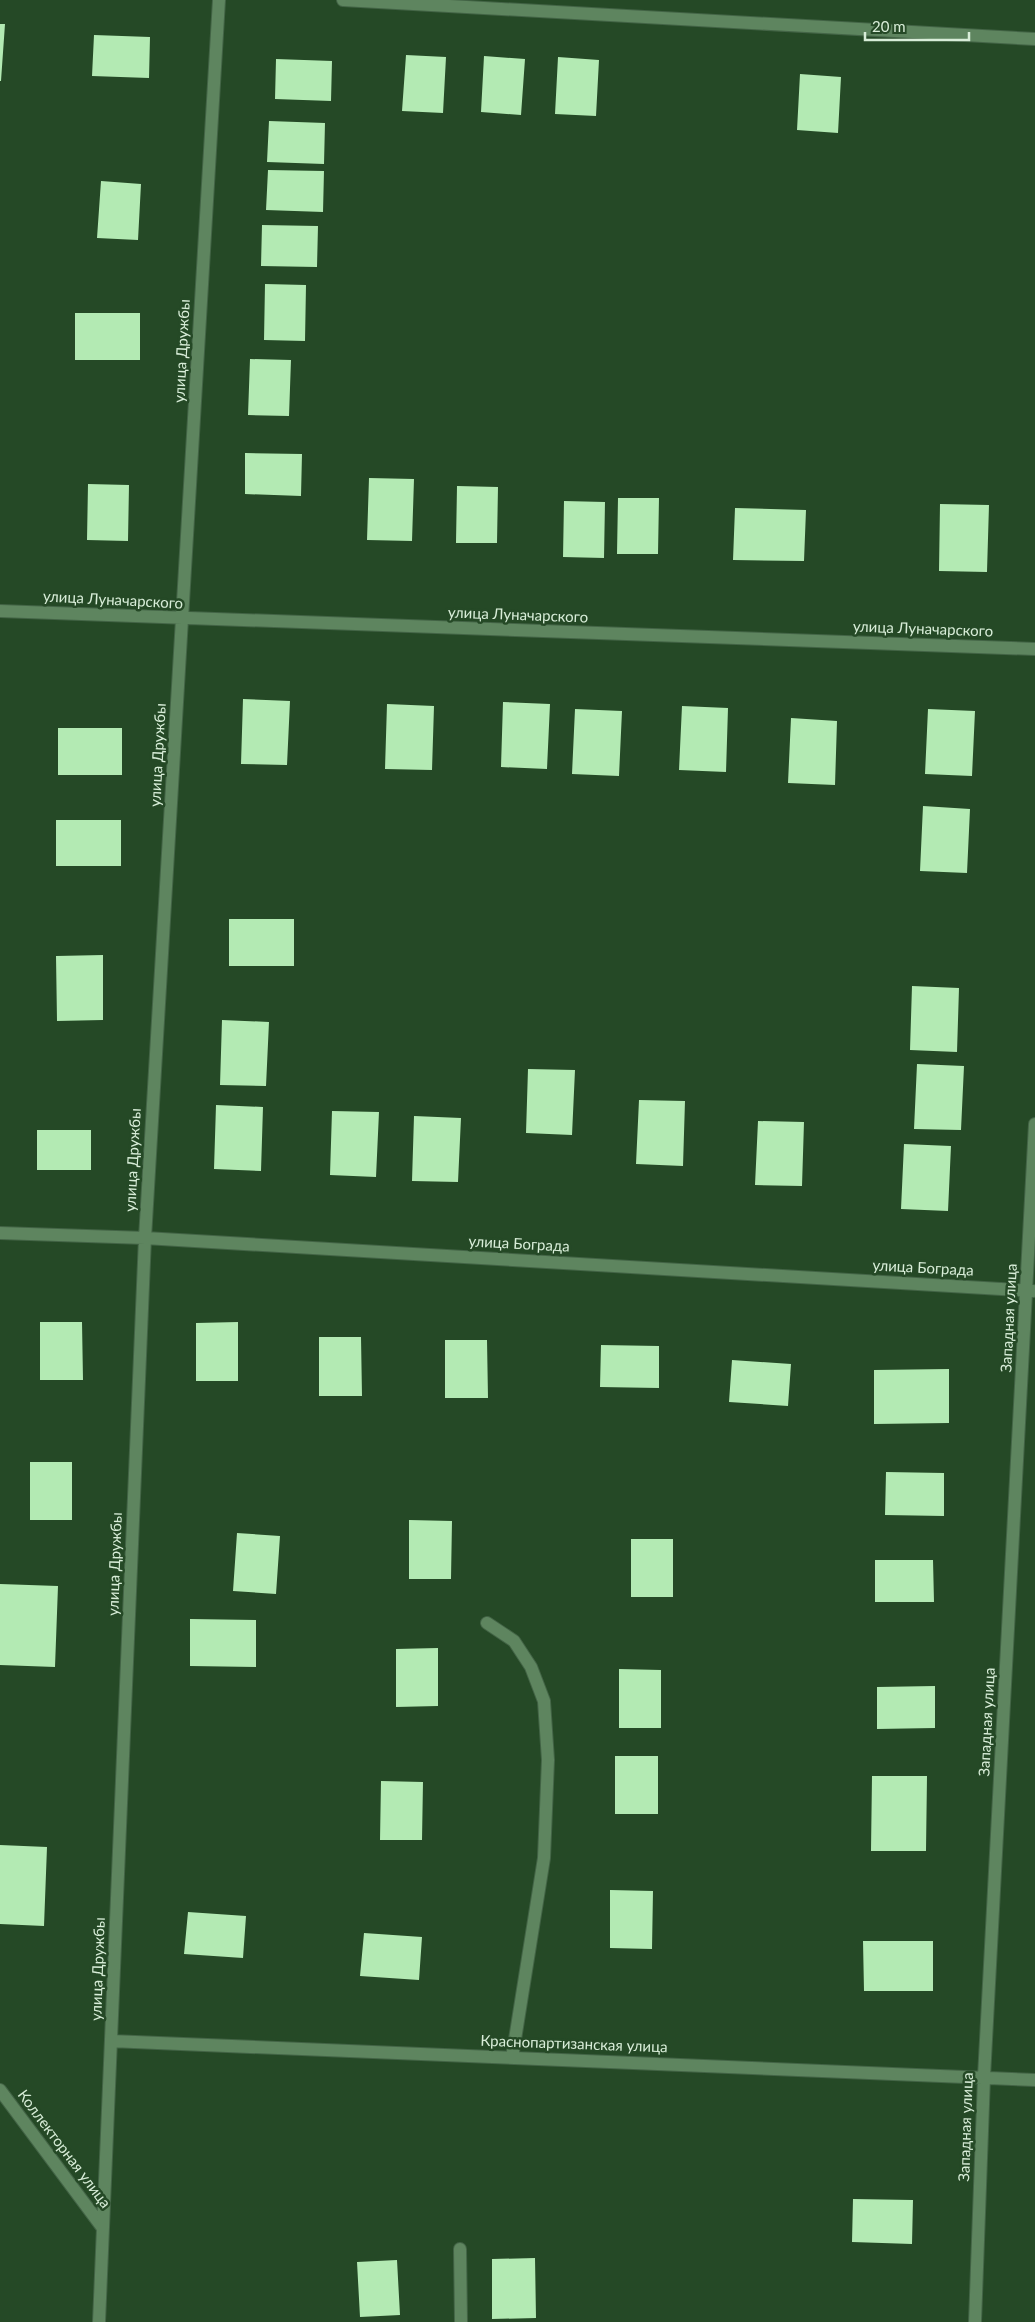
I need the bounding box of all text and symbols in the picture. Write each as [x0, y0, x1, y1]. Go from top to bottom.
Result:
scale bar [865, 10, 969, 42]
text: 20 m [872, 17, 906, 35]
street label: улица Дружбы [169, 299, 193, 403]
street label: улица Луначарского [43, 586, 184, 612]
street label: улица Луначарского [448, 603, 588, 625]
street label: улица Луначарского [853, 617, 993, 639]
street label: улица Дружбы [145, 703, 169, 807]
street label: улица Дружбы [120, 1108, 144, 1212]
street label: улица Бограда [468, 1231, 570, 1255]
street label: улица Бограда [872, 1255, 974, 1279]
street label: Западная улица [996, 1263, 1020, 1373]
street label: улица Дружбы [103, 1512, 125, 1616]
street label: Западная улица [974, 1667, 998, 1777]
street label: улица Дружбы [86, 1917, 108, 2021]
street label: Краснопартизанская улица [480, 2031, 668, 2055]
street label: Западная улица [954, 2072, 976, 2182]
street label: Коллекторная улица [14, 2086, 115, 2211]

